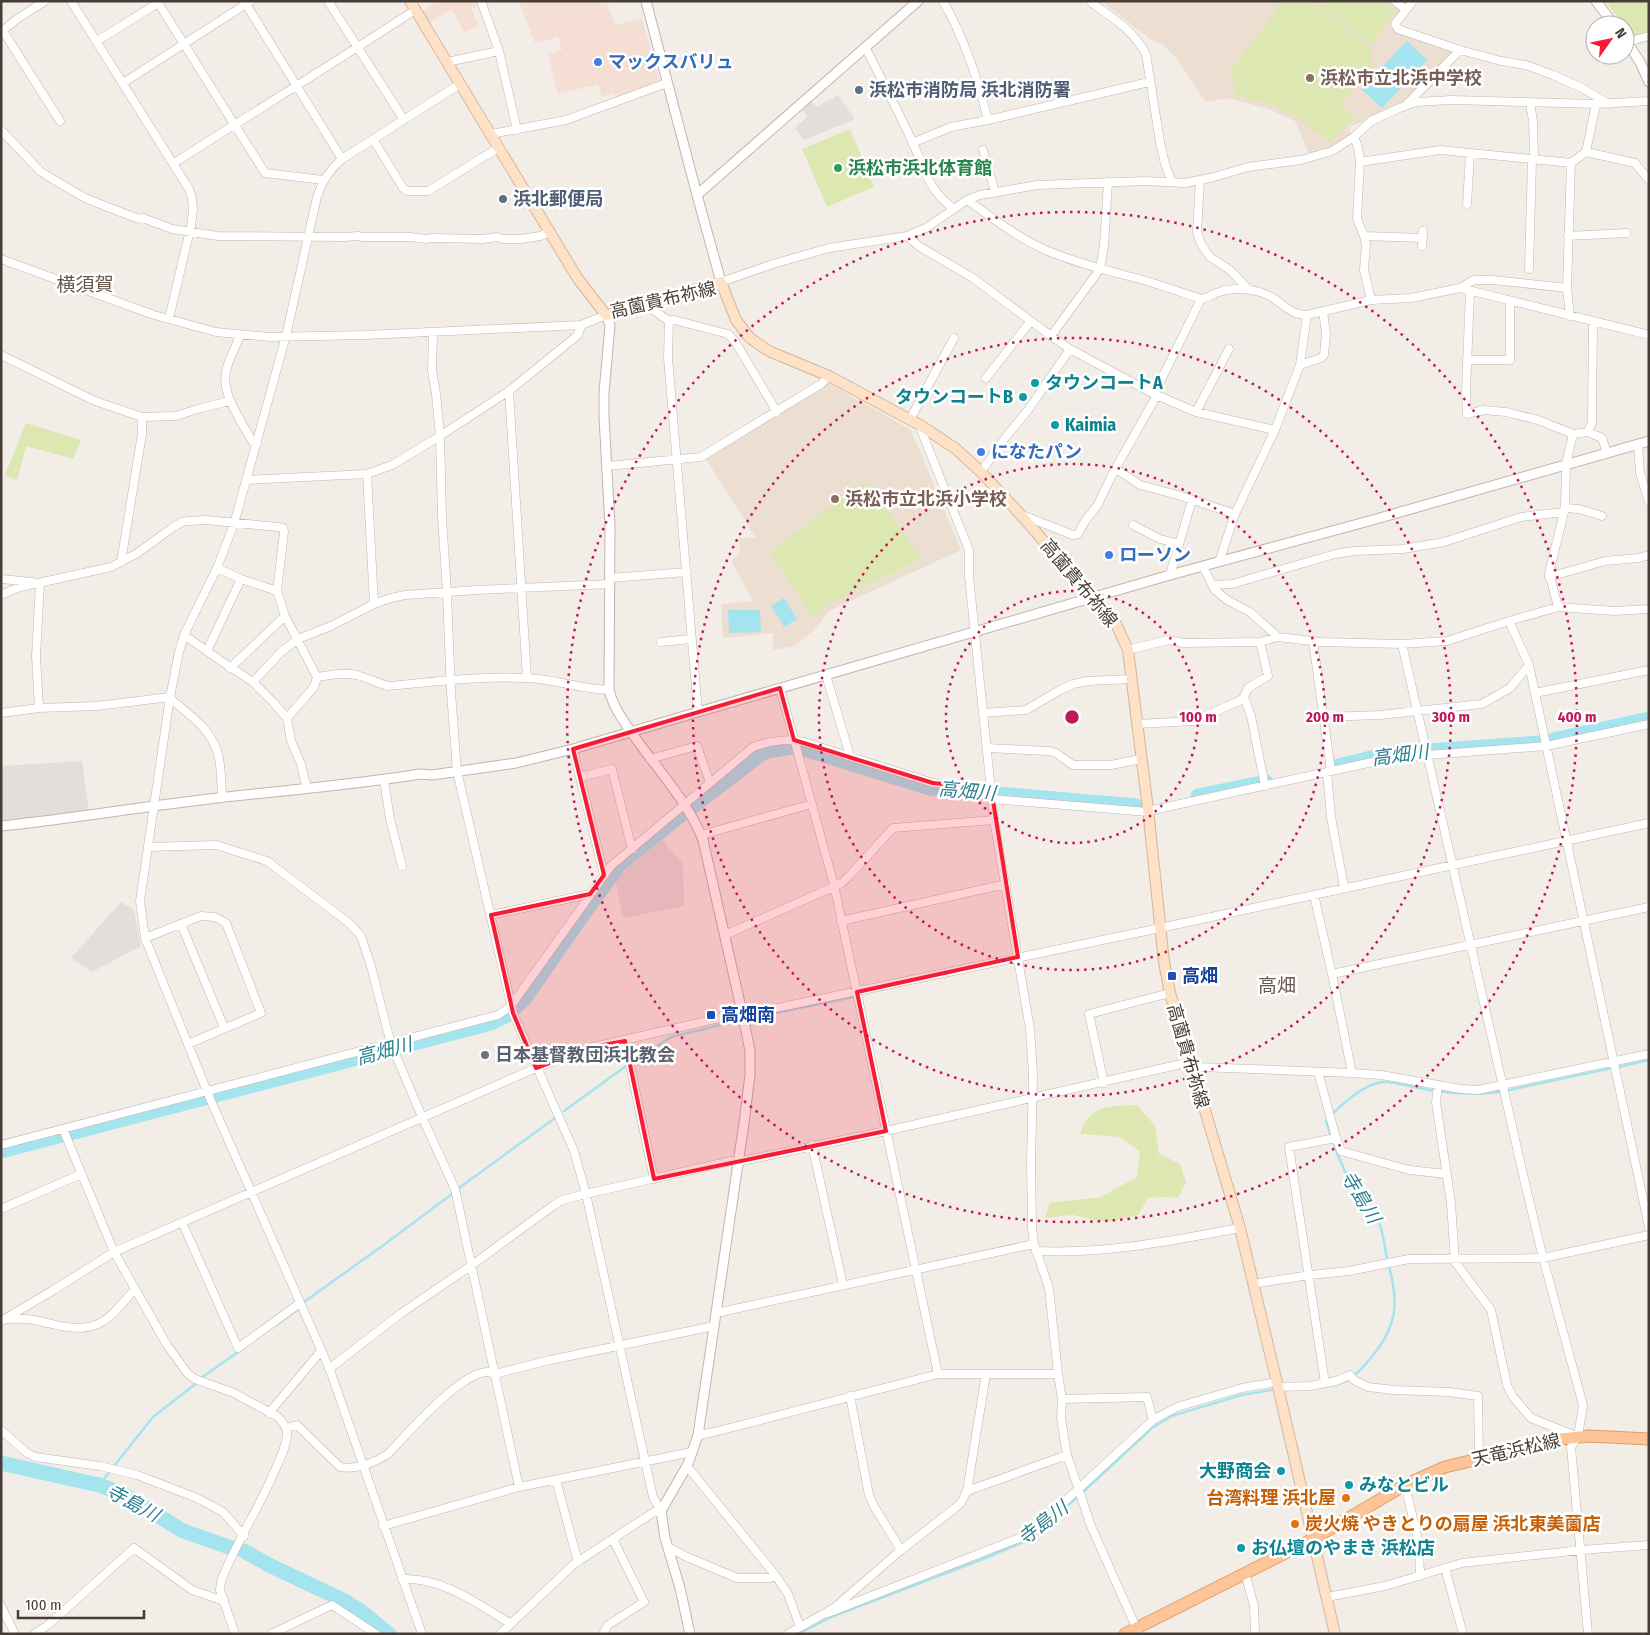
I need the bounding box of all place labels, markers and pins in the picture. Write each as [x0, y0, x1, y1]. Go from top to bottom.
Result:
place label: マックスバリュ [608, 51, 733, 73]
marker: マックスバリュ [592, 56, 604, 68]
place label: 浜松市立北浜中学校 [1320, 67, 1482, 89]
marker: 浜松市立北浜中学校 [1304, 72, 1316, 84]
place label: 浜松市消防局 浜北消防署 [869, 79, 1071, 101]
marker: 浜松市消防局 浜北消防署 [853, 84, 865, 96]
place label: 浜松市浜北体育館 [848, 157, 992, 179]
marker: 浜松市浜北体育館 [832, 162, 844, 174]
place label: 浜北郵便局 [513, 188, 603, 210]
marker: 浜北郵便局 [497, 193, 509, 205]
place label: タウンコートA [1045, 372, 1163, 394]
marker: タウンコートA [1029, 377, 1041, 389]
place label: タウンコートB [895, 386, 1013, 408]
marker: タウンコートB [1017, 391, 1029, 403]
place label: Kaimia [1065, 414, 1116, 436]
marker: Kaimia [1049, 419, 1061, 431]
place label: になたパン [991, 441, 1082, 463]
marker: になたパン [975, 446, 987, 458]
place label: 浜松市立北浜小学校 [845, 488, 1007, 510]
marker: 浜松市立北浜小学校 [829, 493, 841, 505]
place label: ローソン [1119, 544, 1191, 566]
marker: ローソン [1103, 549, 1115, 561]
centre of rings [1063, 708, 1081, 726]
place label: 高畑 [1182, 965, 1218, 987]
marker: 高畑 [1166, 970, 1178, 982]
place label: 高畑南 [721, 1004, 775, 1026]
marker: 高畑南 [705, 1009, 717, 1021]
place label: 日本基督教団浜北教会 [495, 1044, 675, 1066]
marker: 日本基督教団浜北教会 [479, 1049, 491, 1061]
place label: 大野商会 [1199, 1460, 1271, 1482]
marker: 大野商会 [1275, 1465, 1287, 1477]
place label: みなとビル [1359, 1474, 1449, 1496]
marker: みなとビル [1343, 1479, 1355, 1491]
place label: 台湾料理 浜北屋 [1206, 1487, 1336, 1509]
marker: 台湾料理 浜北屋 [1340, 1492, 1352, 1504]
place label: 炭火焼 やきとりの扇屋 浜北東美薗店 [1305, 1513, 1601, 1535]
marker: 炭火焼 やきとりの扇屋 浜北東美薗店 [1289, 1518, 1301, 1530]
place label: お仏壇のやまき 浜松店 [1251, 1537, 1435, 1559]
marker: お仏壇のやまき 浜松店 [1235, 1542, 1247, 1554]

